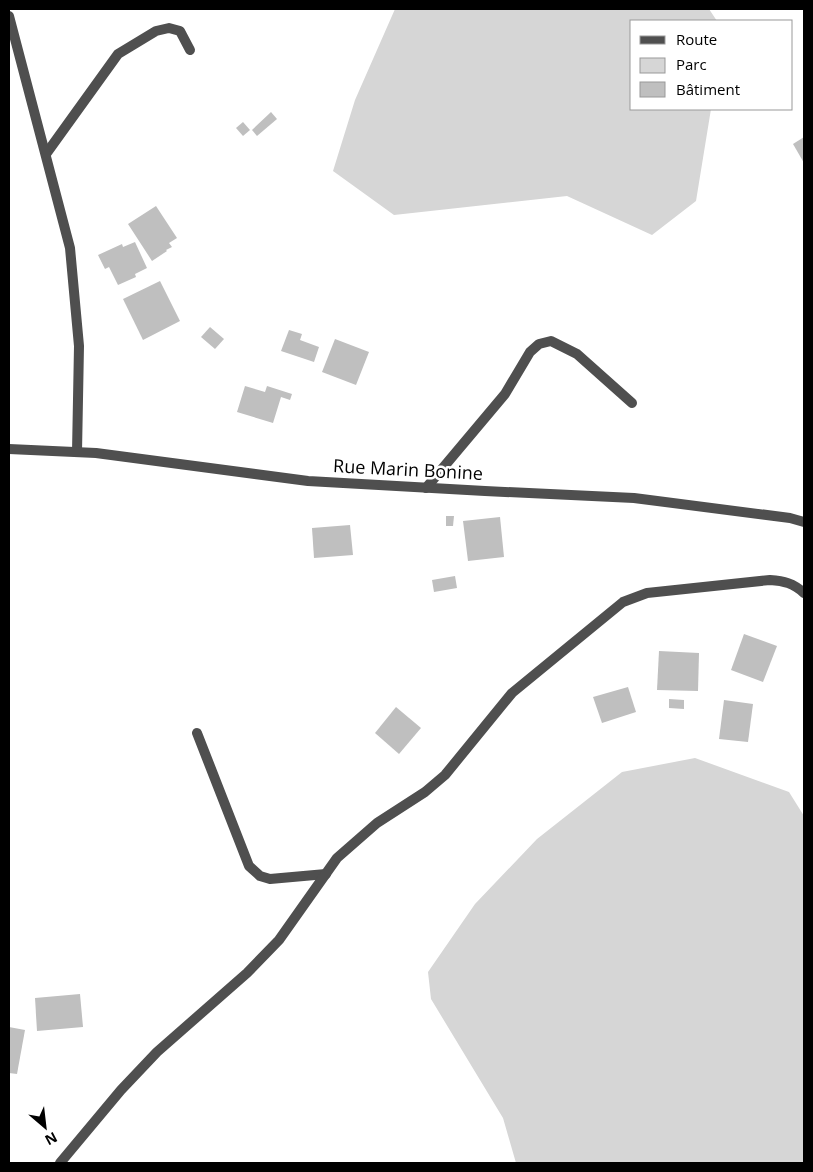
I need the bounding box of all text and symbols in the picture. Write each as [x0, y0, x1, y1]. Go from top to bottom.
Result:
legend [630, 20, 793, 110]
text: Route [676, 29, 717, 49]
text: Parc [676, 54, 707, 74]
text: Bâtiment [676, 79, 740, 99]
street label: Rue Marin Bonine [333, 453, 484, 485]
north arrow [20, 1102, 70, 1152]
text: N [42, 1128, 61, 1150]

